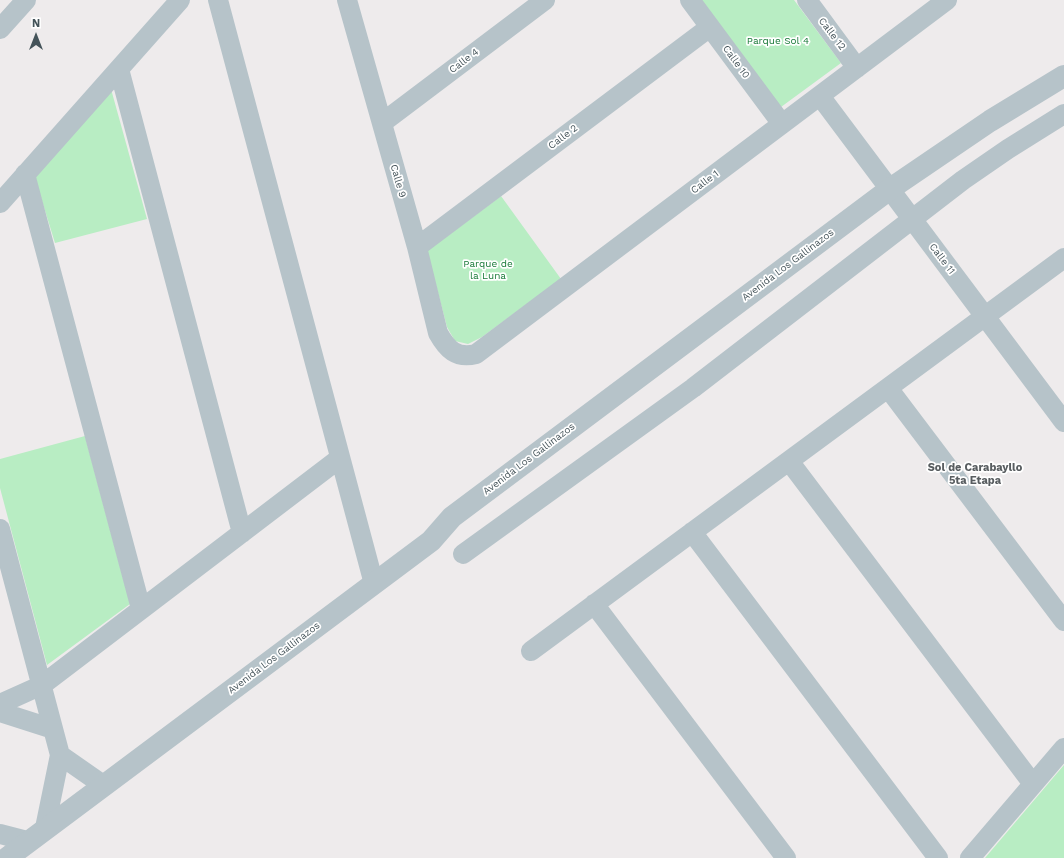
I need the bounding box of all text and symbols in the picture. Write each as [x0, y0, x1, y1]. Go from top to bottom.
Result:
street label: Calle 12 [816, 15, 848, 53]
north arrow [16, 16, 56, 56]
text: N [32, 17, 40, 30]
park label: Parque Sol 4 [747, 35, 809, 47]
street label: Calle 10 [720, 43, 752, 81]
street label: Calle 4 [447, 46, 481, 76]
street label: Calle 2 [546, 122, 580, 152]
street label: Calle 9 [388, 163, 408, 199]
street label: Calle 1 [689, 168, 721, 196]
street label: Avenida Los Gallinazos [740, 227, 836, 303]
street label: Calle 11 [926, 241, 958, 277]
park label: Parque de la Luna [463, 258, 513, 282]
street label: Avenida Los Gallinazos [481, 421, 577, 497]
district label: Sol de Carabayllo 5ta Etapa [928, 461, 1022, 487]
street label: Avenida Los Gallinazos [226, 620, 322, 696]

